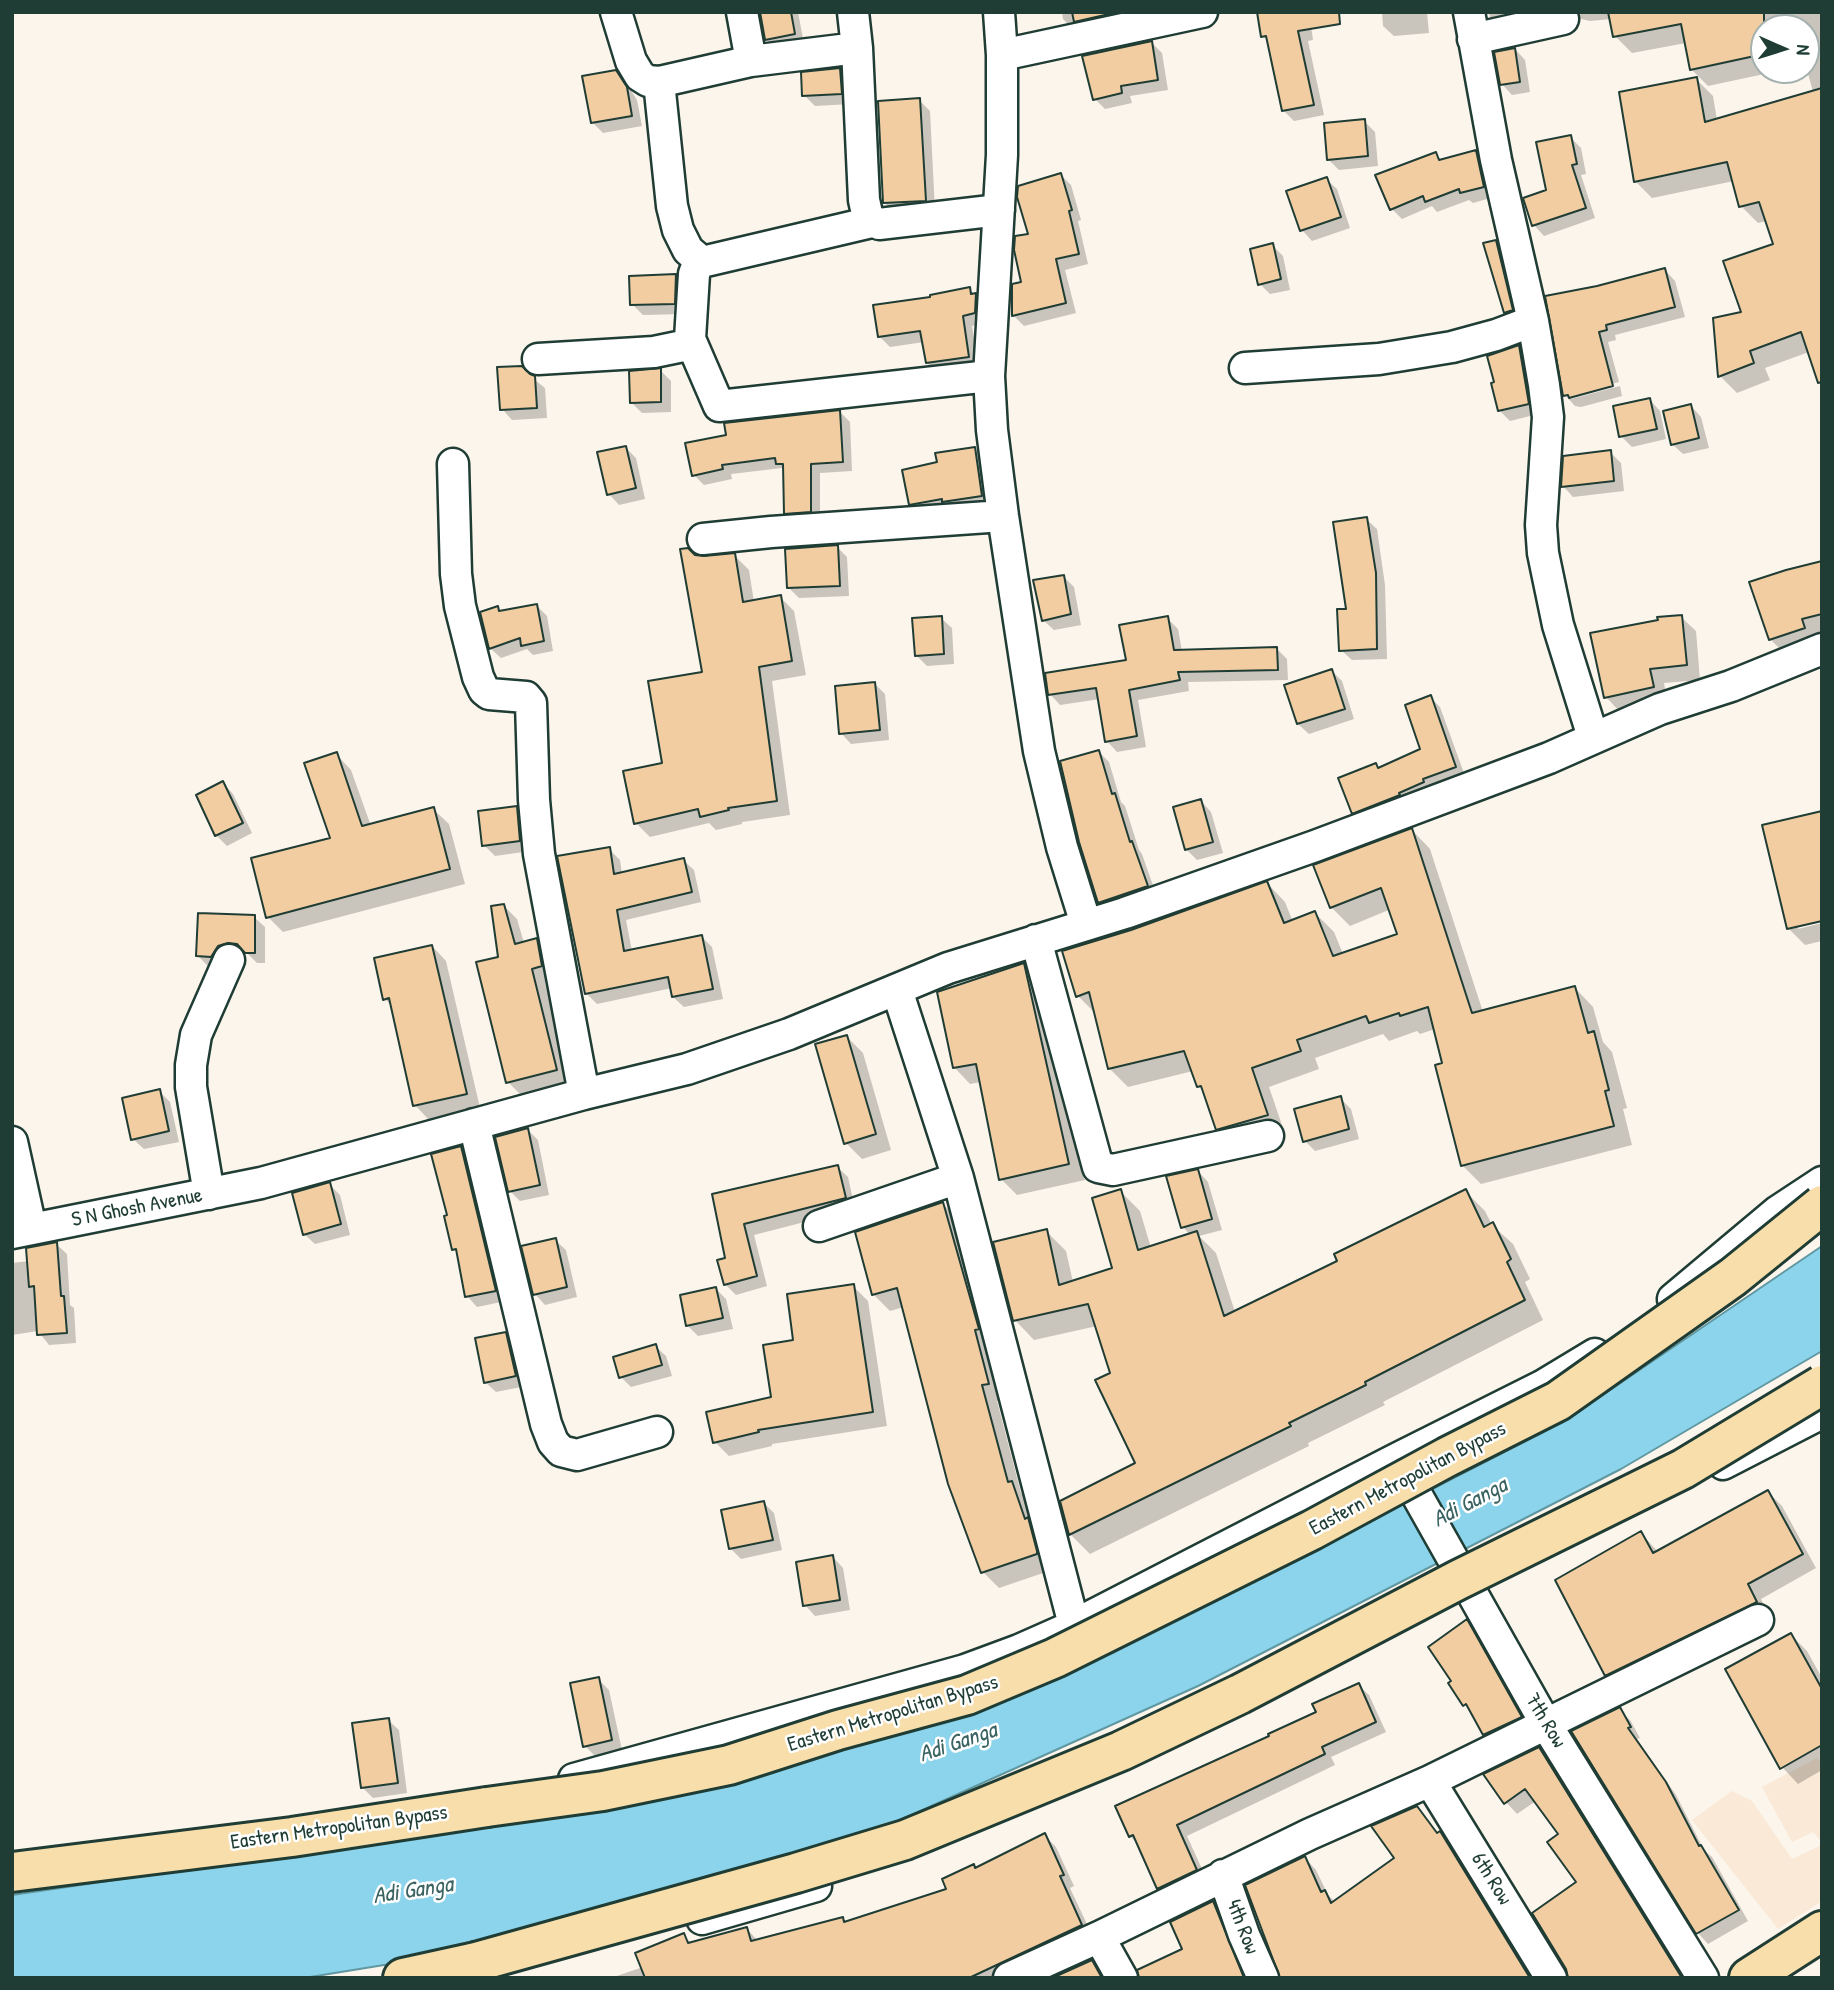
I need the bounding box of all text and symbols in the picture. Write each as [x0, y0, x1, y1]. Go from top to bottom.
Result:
north arrow [1750, 14, 1820, 84]
text: N [1791, 44, 1817, 56]
street label: S N Ghosh Avenue [69, 1183, 205, 1233]
street label: Eastern Metropolitan Bypass [1306, 1417, 1510, 1541]
water label: Adi Ganga [1428, 1472, 1512, 1534]
street label: Eastern Metropolitan Bypass [785, 1670, 1001, 1758]
street label: 7th Row [1519, 1689, 1571, 1753]
water label: Adi Ganga [916, 1717, 1000, 1769]
street label: Eastern Metropolitan Bypass [229, 1800, 449, 1856]
street label: 6th Row [1465, 1848, 1517, 1910]
water label: Adi Ganga [371, 1871, 455, 1911]
street label: 4th Row [1220, 1896, 1264, 1958]

